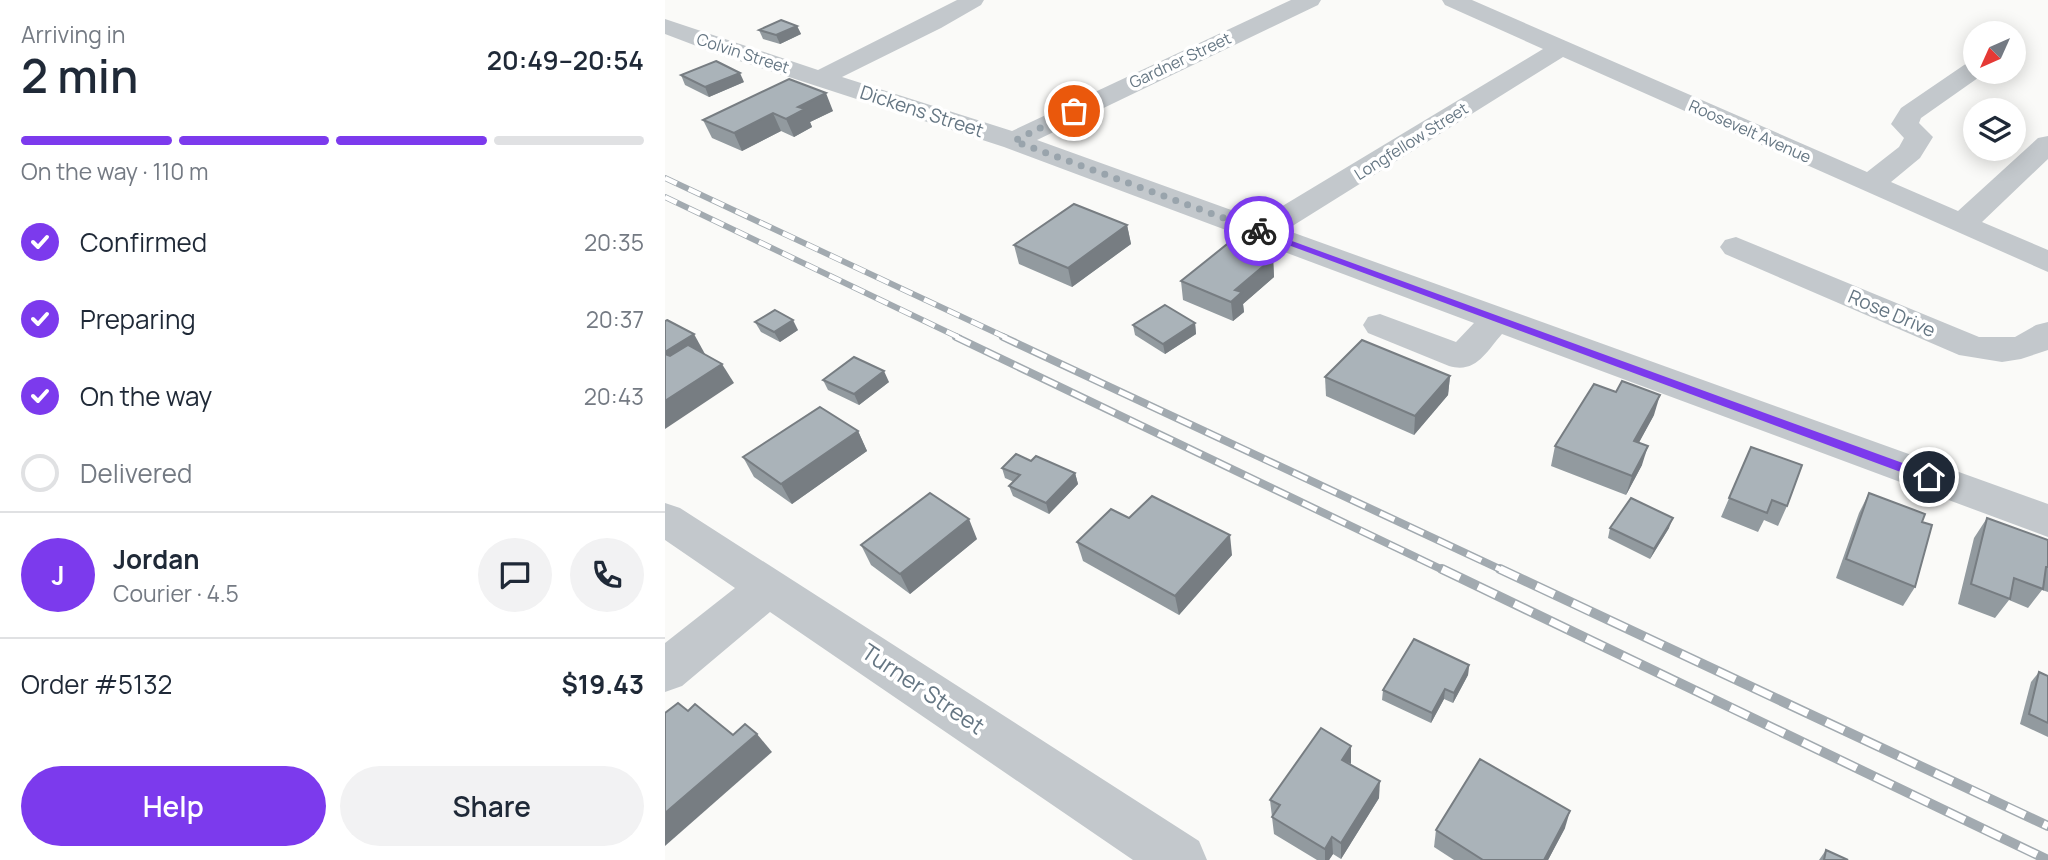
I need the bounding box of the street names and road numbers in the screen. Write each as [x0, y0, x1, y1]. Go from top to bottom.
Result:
street label: Gardner Street [1125, 27, 1235, 93]
street label: Colvin Street [694, 28, 792, 78]
street label: Dickens Street [857, 79, 987, 143]
street label: Roosevelt Avenue [1685, 94, 1815, 168]
street label: Longfellow Street [1350, 97, 1472, 185]
street label: Rose Drive [1844, 283, 1940, 343]
street label: Turner Street [856, 635, 991, 741]

